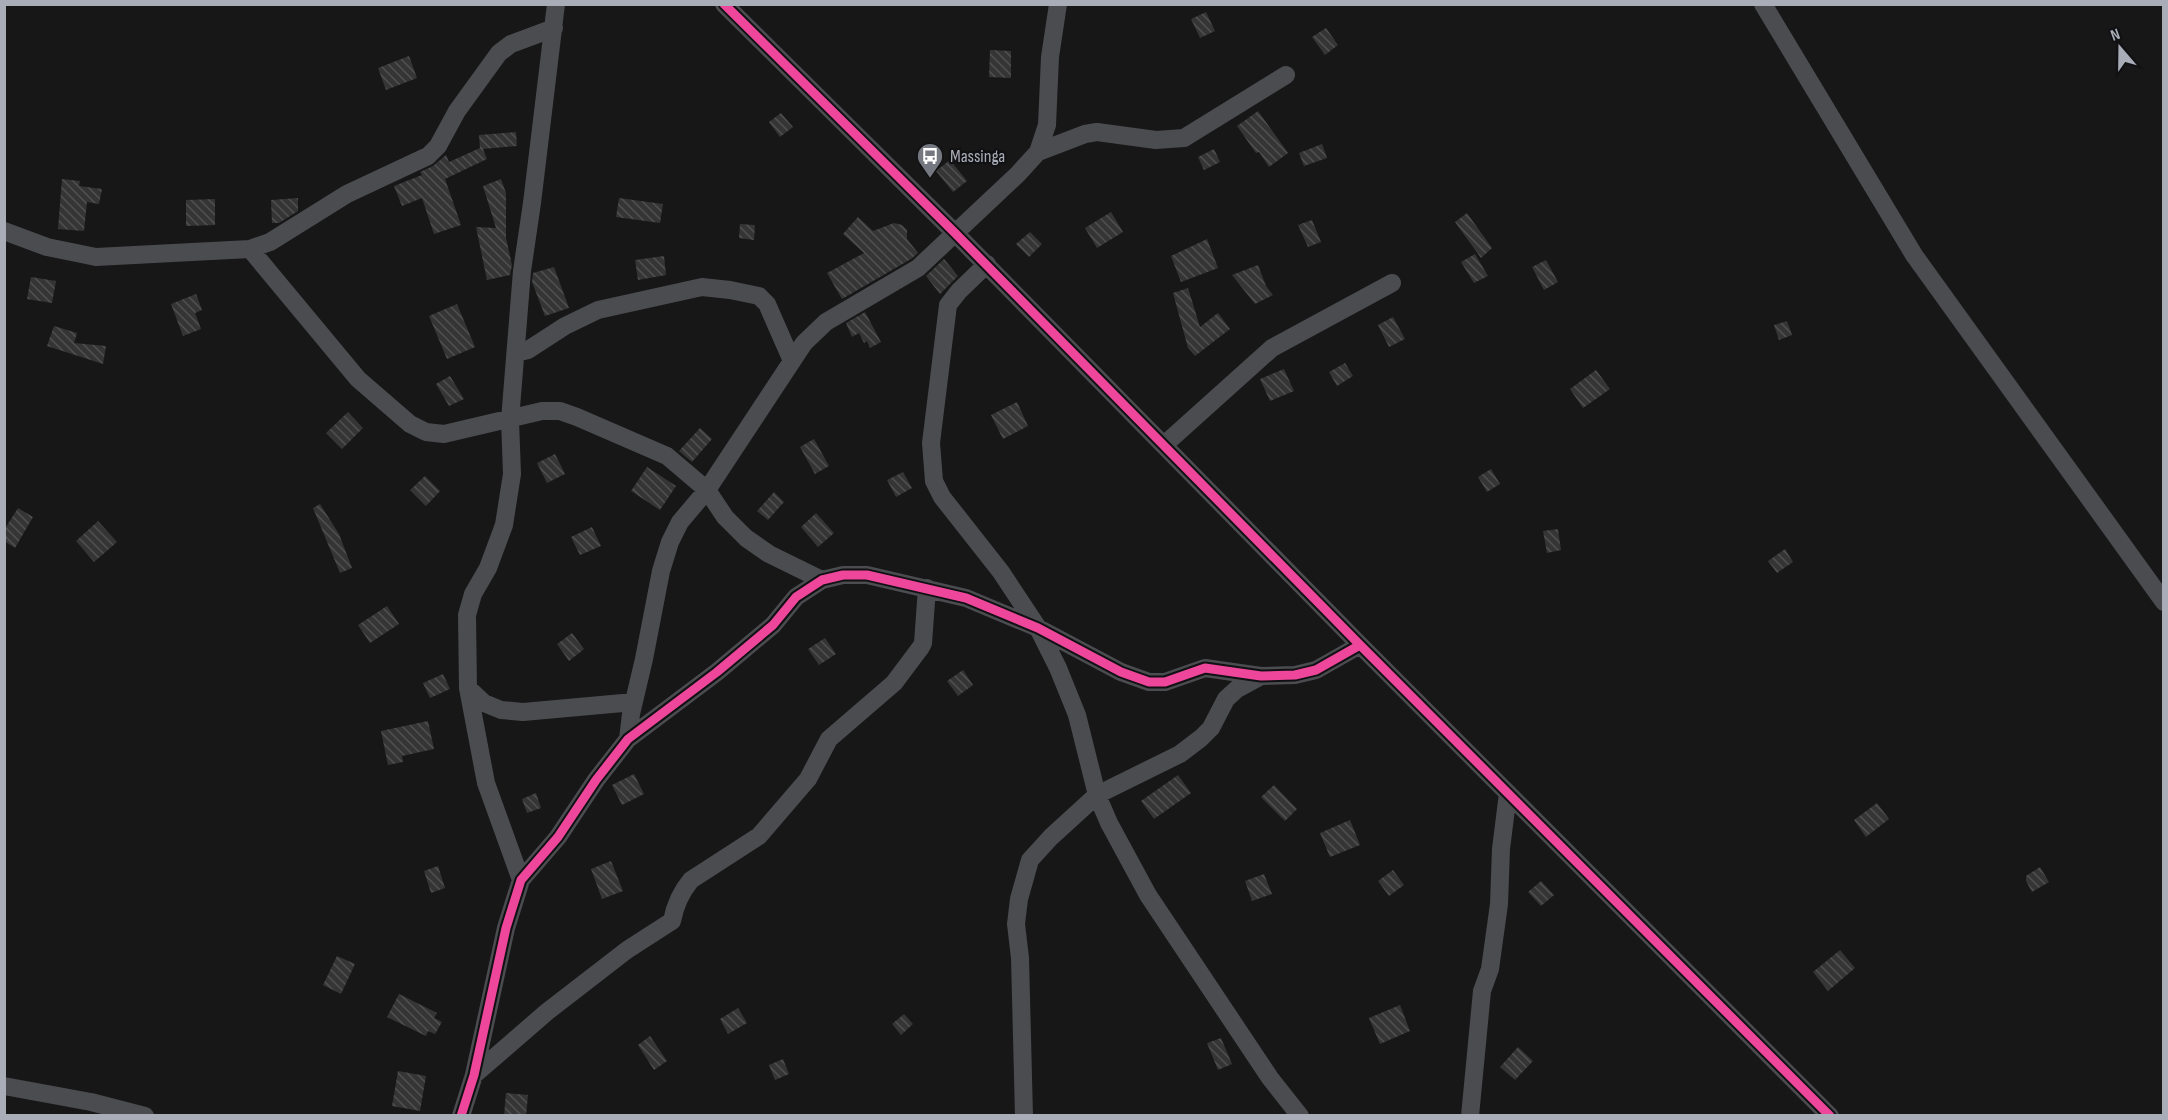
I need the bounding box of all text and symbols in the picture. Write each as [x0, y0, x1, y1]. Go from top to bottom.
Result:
north arrow [2090, 18, 2150, 78]
text: N [2108, 25, 2123, 46]
bus stop icon: Massinga [915, 141, 945, 179]
place label: Massinga [950, 146, 1005, 167]

